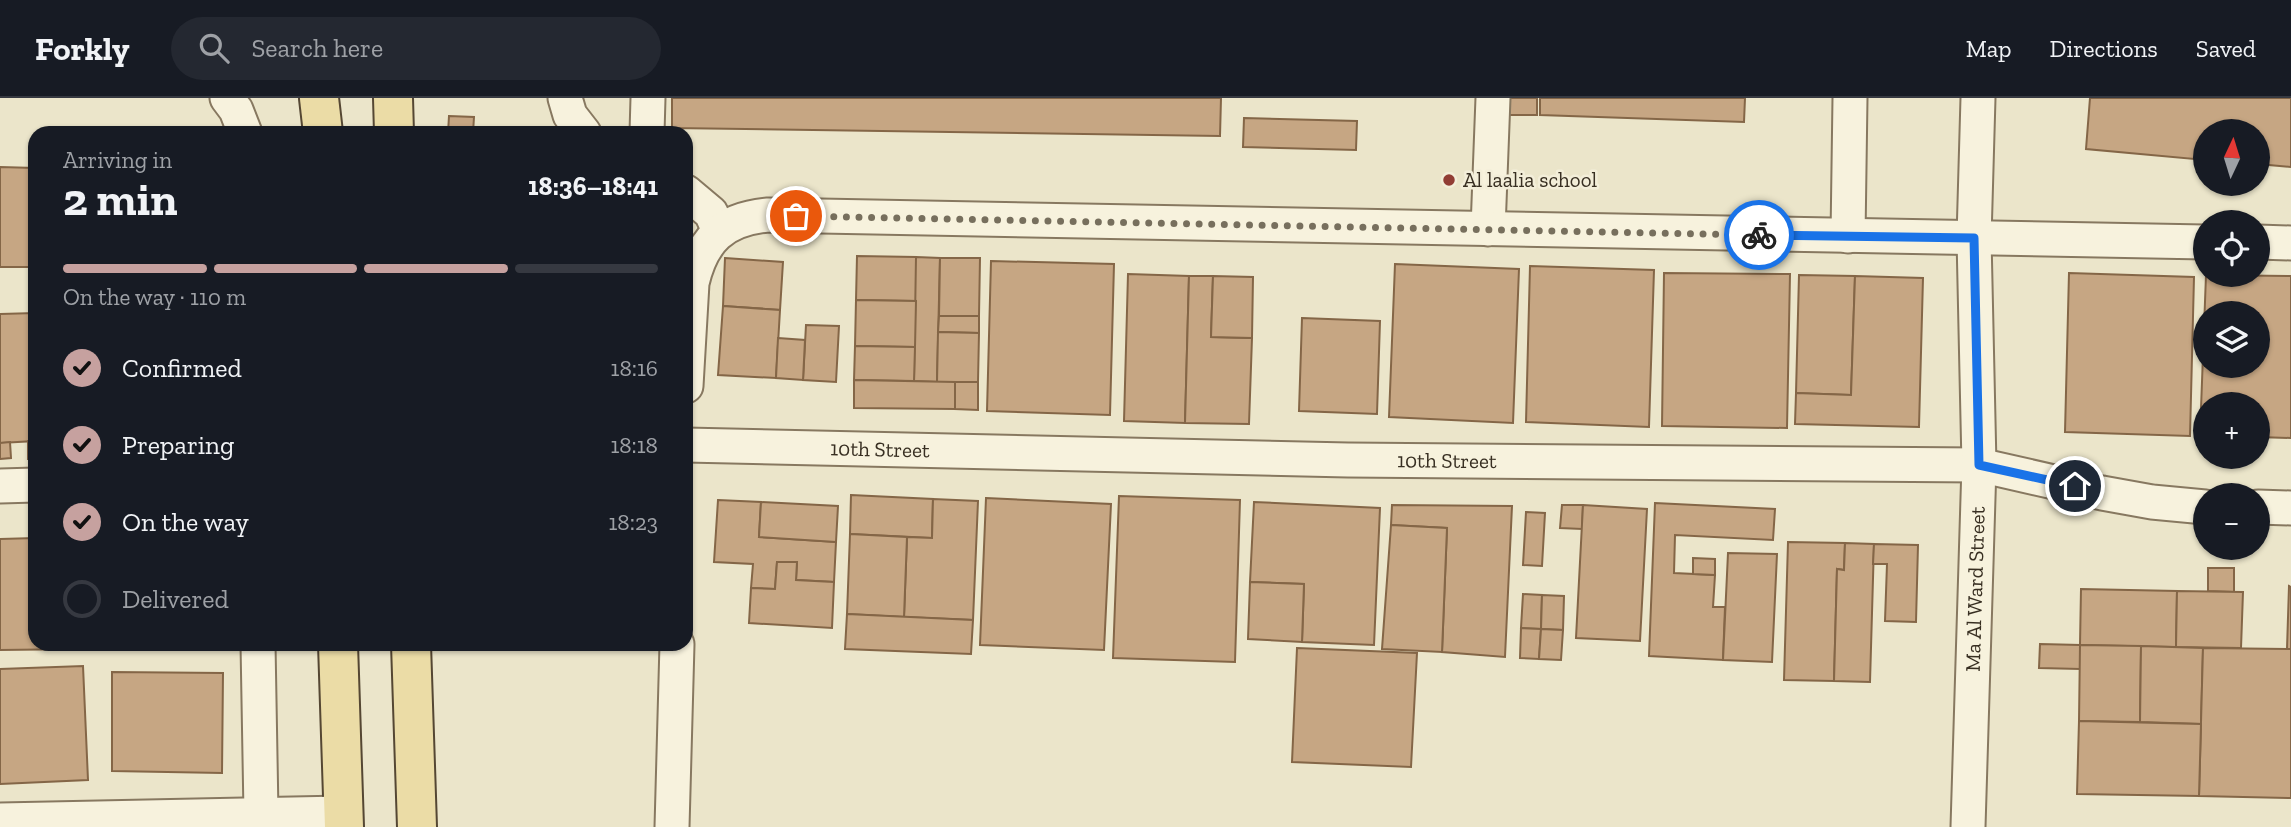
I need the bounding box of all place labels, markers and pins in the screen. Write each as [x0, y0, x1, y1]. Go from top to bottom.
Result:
place label: Al laalia school [1463, 167, 1597, 192]
marker: Al laalia school [1441, 172, 1457, 188]
pin [766, 186, 826, 246]
pin [2045, 456, 2105, 516]

